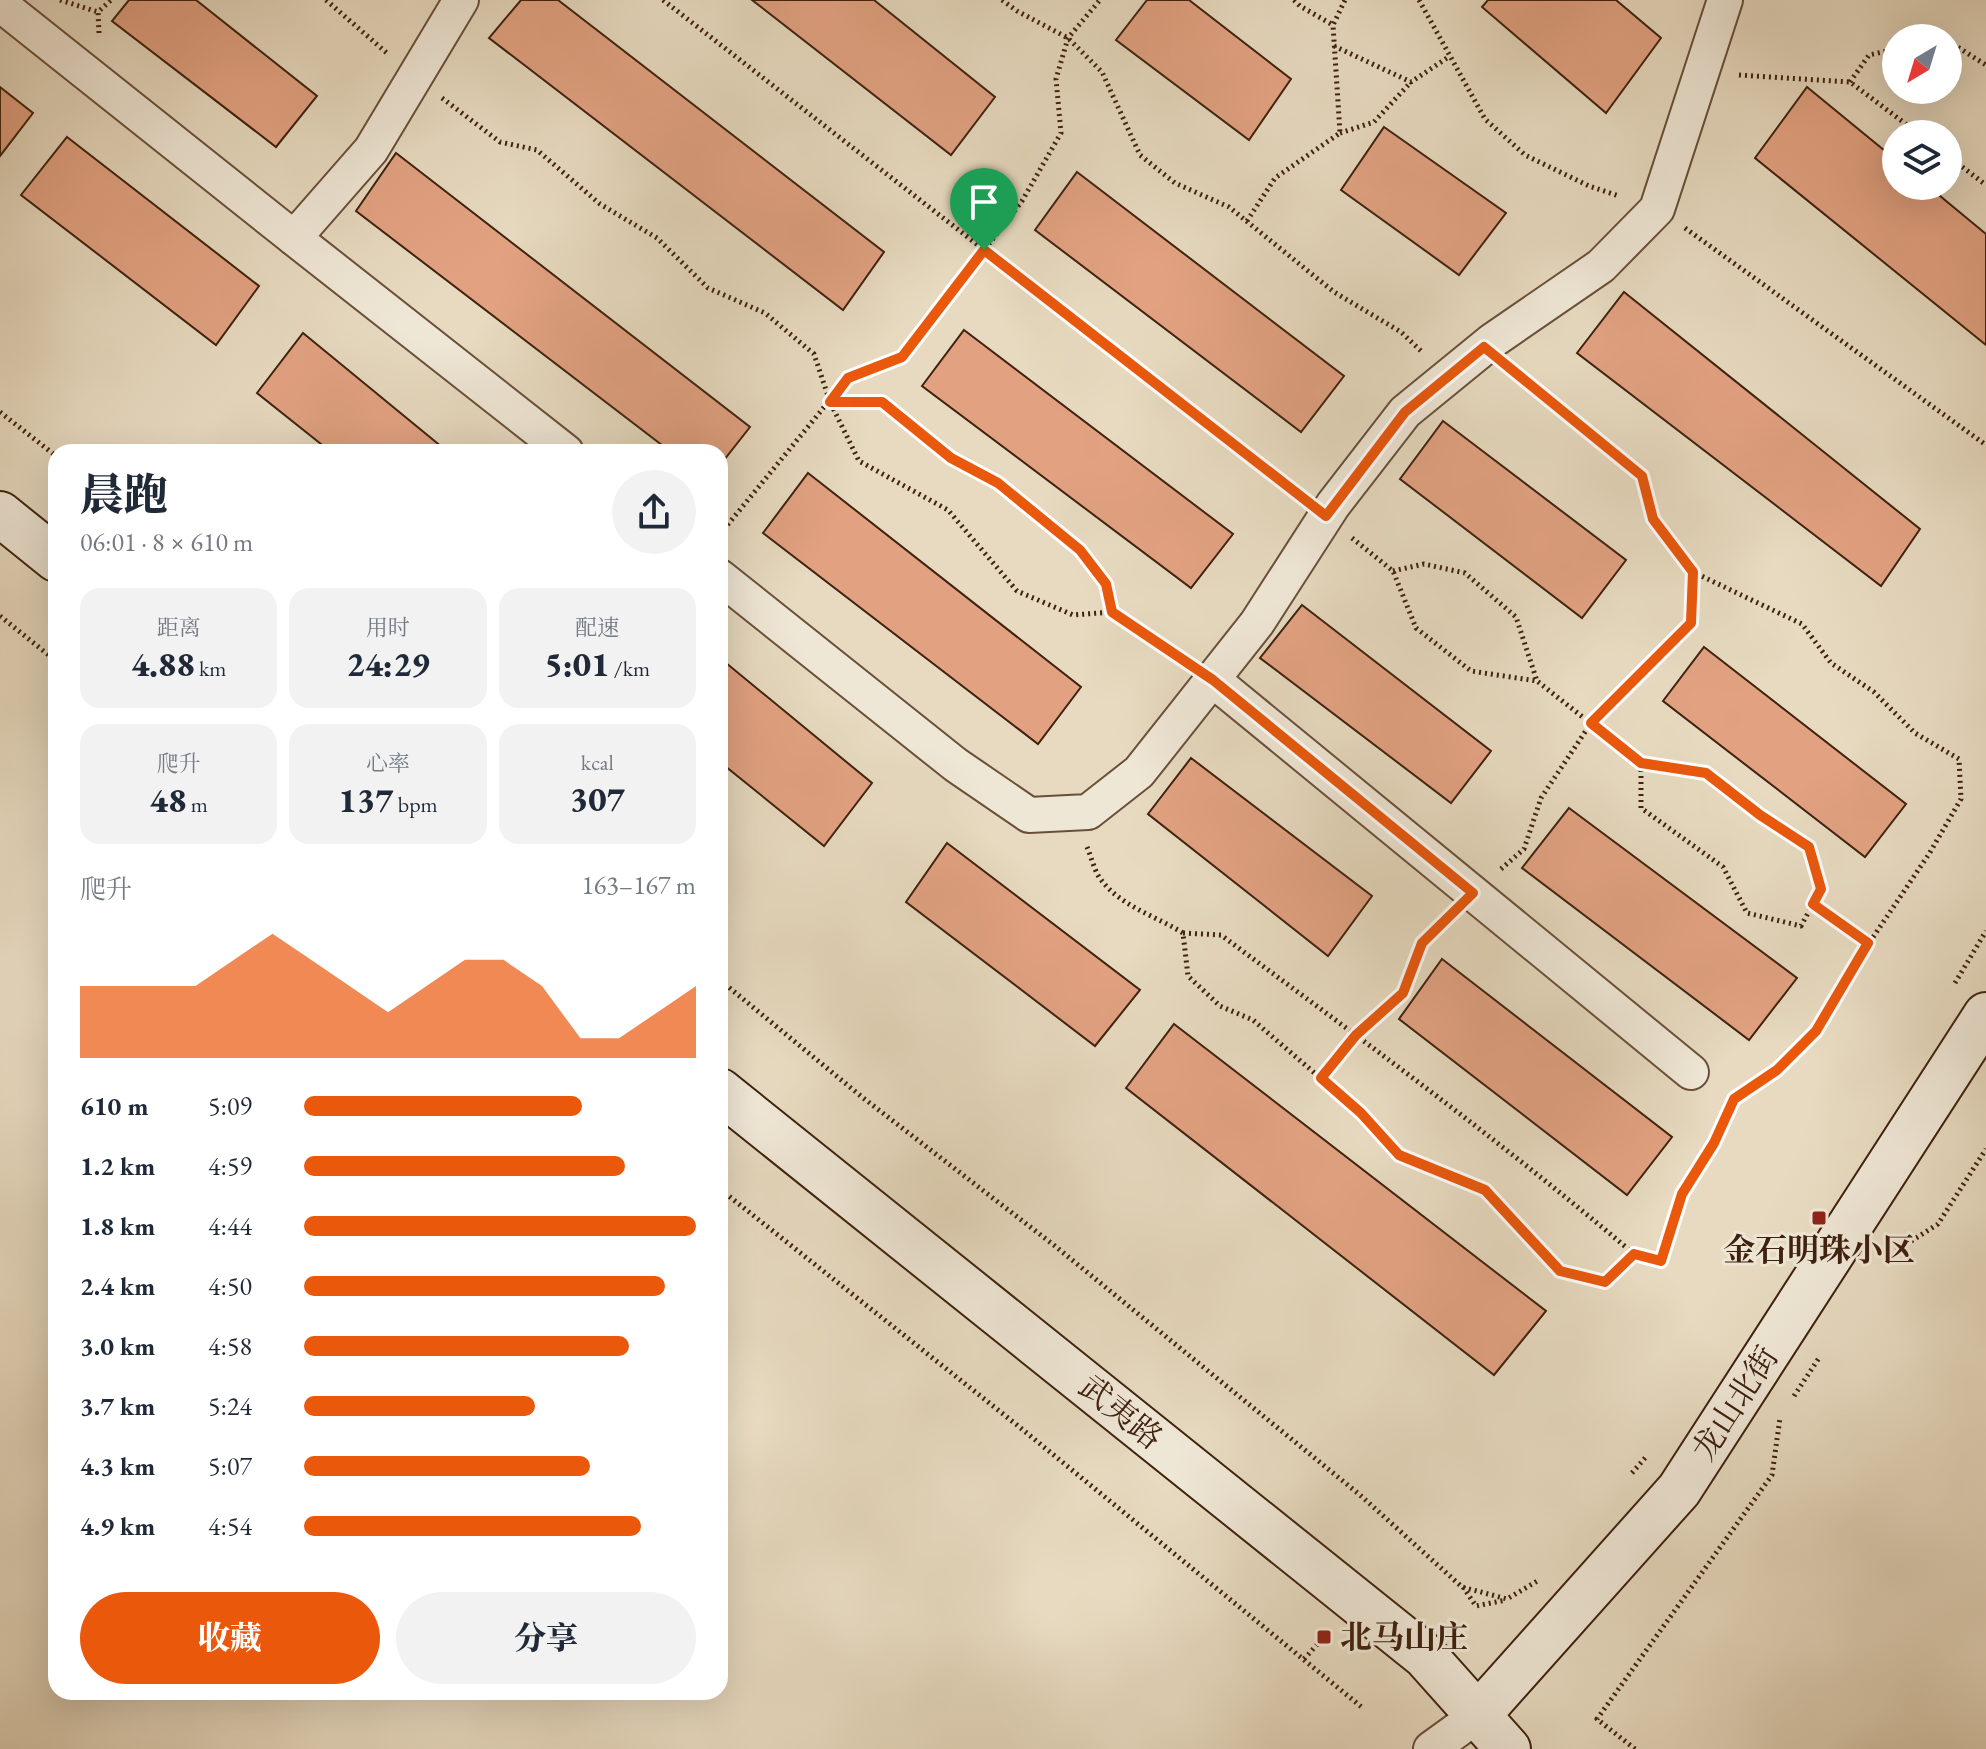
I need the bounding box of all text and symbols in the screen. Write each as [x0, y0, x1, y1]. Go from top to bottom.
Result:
north arrow [1882, 24, 1962, 104]
map controls [1882, 24, 1962, 200]
button: layers [1882, 120, 1962, 200]
pin [950, 168, 1018, 250]
icon: arrive [962, 180, 1006, 224]
text: 晨跑 [80, 466, 168, 523]
button: share [612, 470, 696, 554]
text: 06:01 · 8 × 610 m [80, 525, 253, 559]
text: 距离 [157, 613, 201, 642]
text: 用时 [366, 613, 410, 642]
text: 配速 [575, 613, 619, 642]
text: 4.88 [131, 642, 195, 686]
text: 24:29 [346, 642, 430, 686]
text: 5:01 [545, 642, 609, 686]
text: km [195, 654, 226, 683]
text: /km [609, 654, 650, 683]
text: kcal [581, 748, 614, 777]
text: 爬升 [157, 749, 201, 778]
text: 心率 [366, 749, 410, 778]
text: 307 [570, 777, 625, 821]
text: 48 [150, 778, 186, 822]
text: 137 [338, 778, 393, 822]
text: m [186, 790, 208, 819]
text: bpm [393, 790, 438, 819]
text: 163–167 m [581, 868, 696, 902]
text: 爬升 [80, 872, 132, 906]
text: 610 m [80, 1089, 148, 1123]
text: 5:09 [208, 1089, 252, 1123]
text: 1.2 km [80, 1149, 155, 1183]
text: 4:59 [208, 1149, 252, 1183]
text: 1.8 km [80, 1209, 155, 1243]
text: 4:44 [208, 1209, 252, 1243]
marker: 金石明珠小区 [1810, 1209, 1828, 1227]
place label: 金石明珠小区 [1723, 1229, 1915, 1271]
text: 2.4 km [80, 1269, 155, 1303]
text: 4:50 [208, 1269, 252, 1303]
text: 3.0 km [80, 1329, 155, 1363]
text: 4:58 [208, 1329, 252, 1363]
street label: 龙山北街 [1683, 1338, 1787, 1468]
street label: 武夷路 [1070, 1365, 1172, 1459]
text: 3.7 km [80, 1389, 155, 1423]
text: 5:24 [208, 1389, 252, 1423]
text: 4.3 km [80, 1449, 155, 1483]
text: 5:07 [208, 1449, 252, 1483]
text: 4.9 km [80, 1509, 155, 1543]
text: 4:54 [208, 1509, 252, 1543]
button: 收藏 [80, 1592, 380, 1684]
button: 分享 [396, 1592, 696, 1684]
place label: 北马山庄 [1340, 1616, 1468, 1658]
marker: 北马山庄 [1315, 1628, 1333, 1646]

